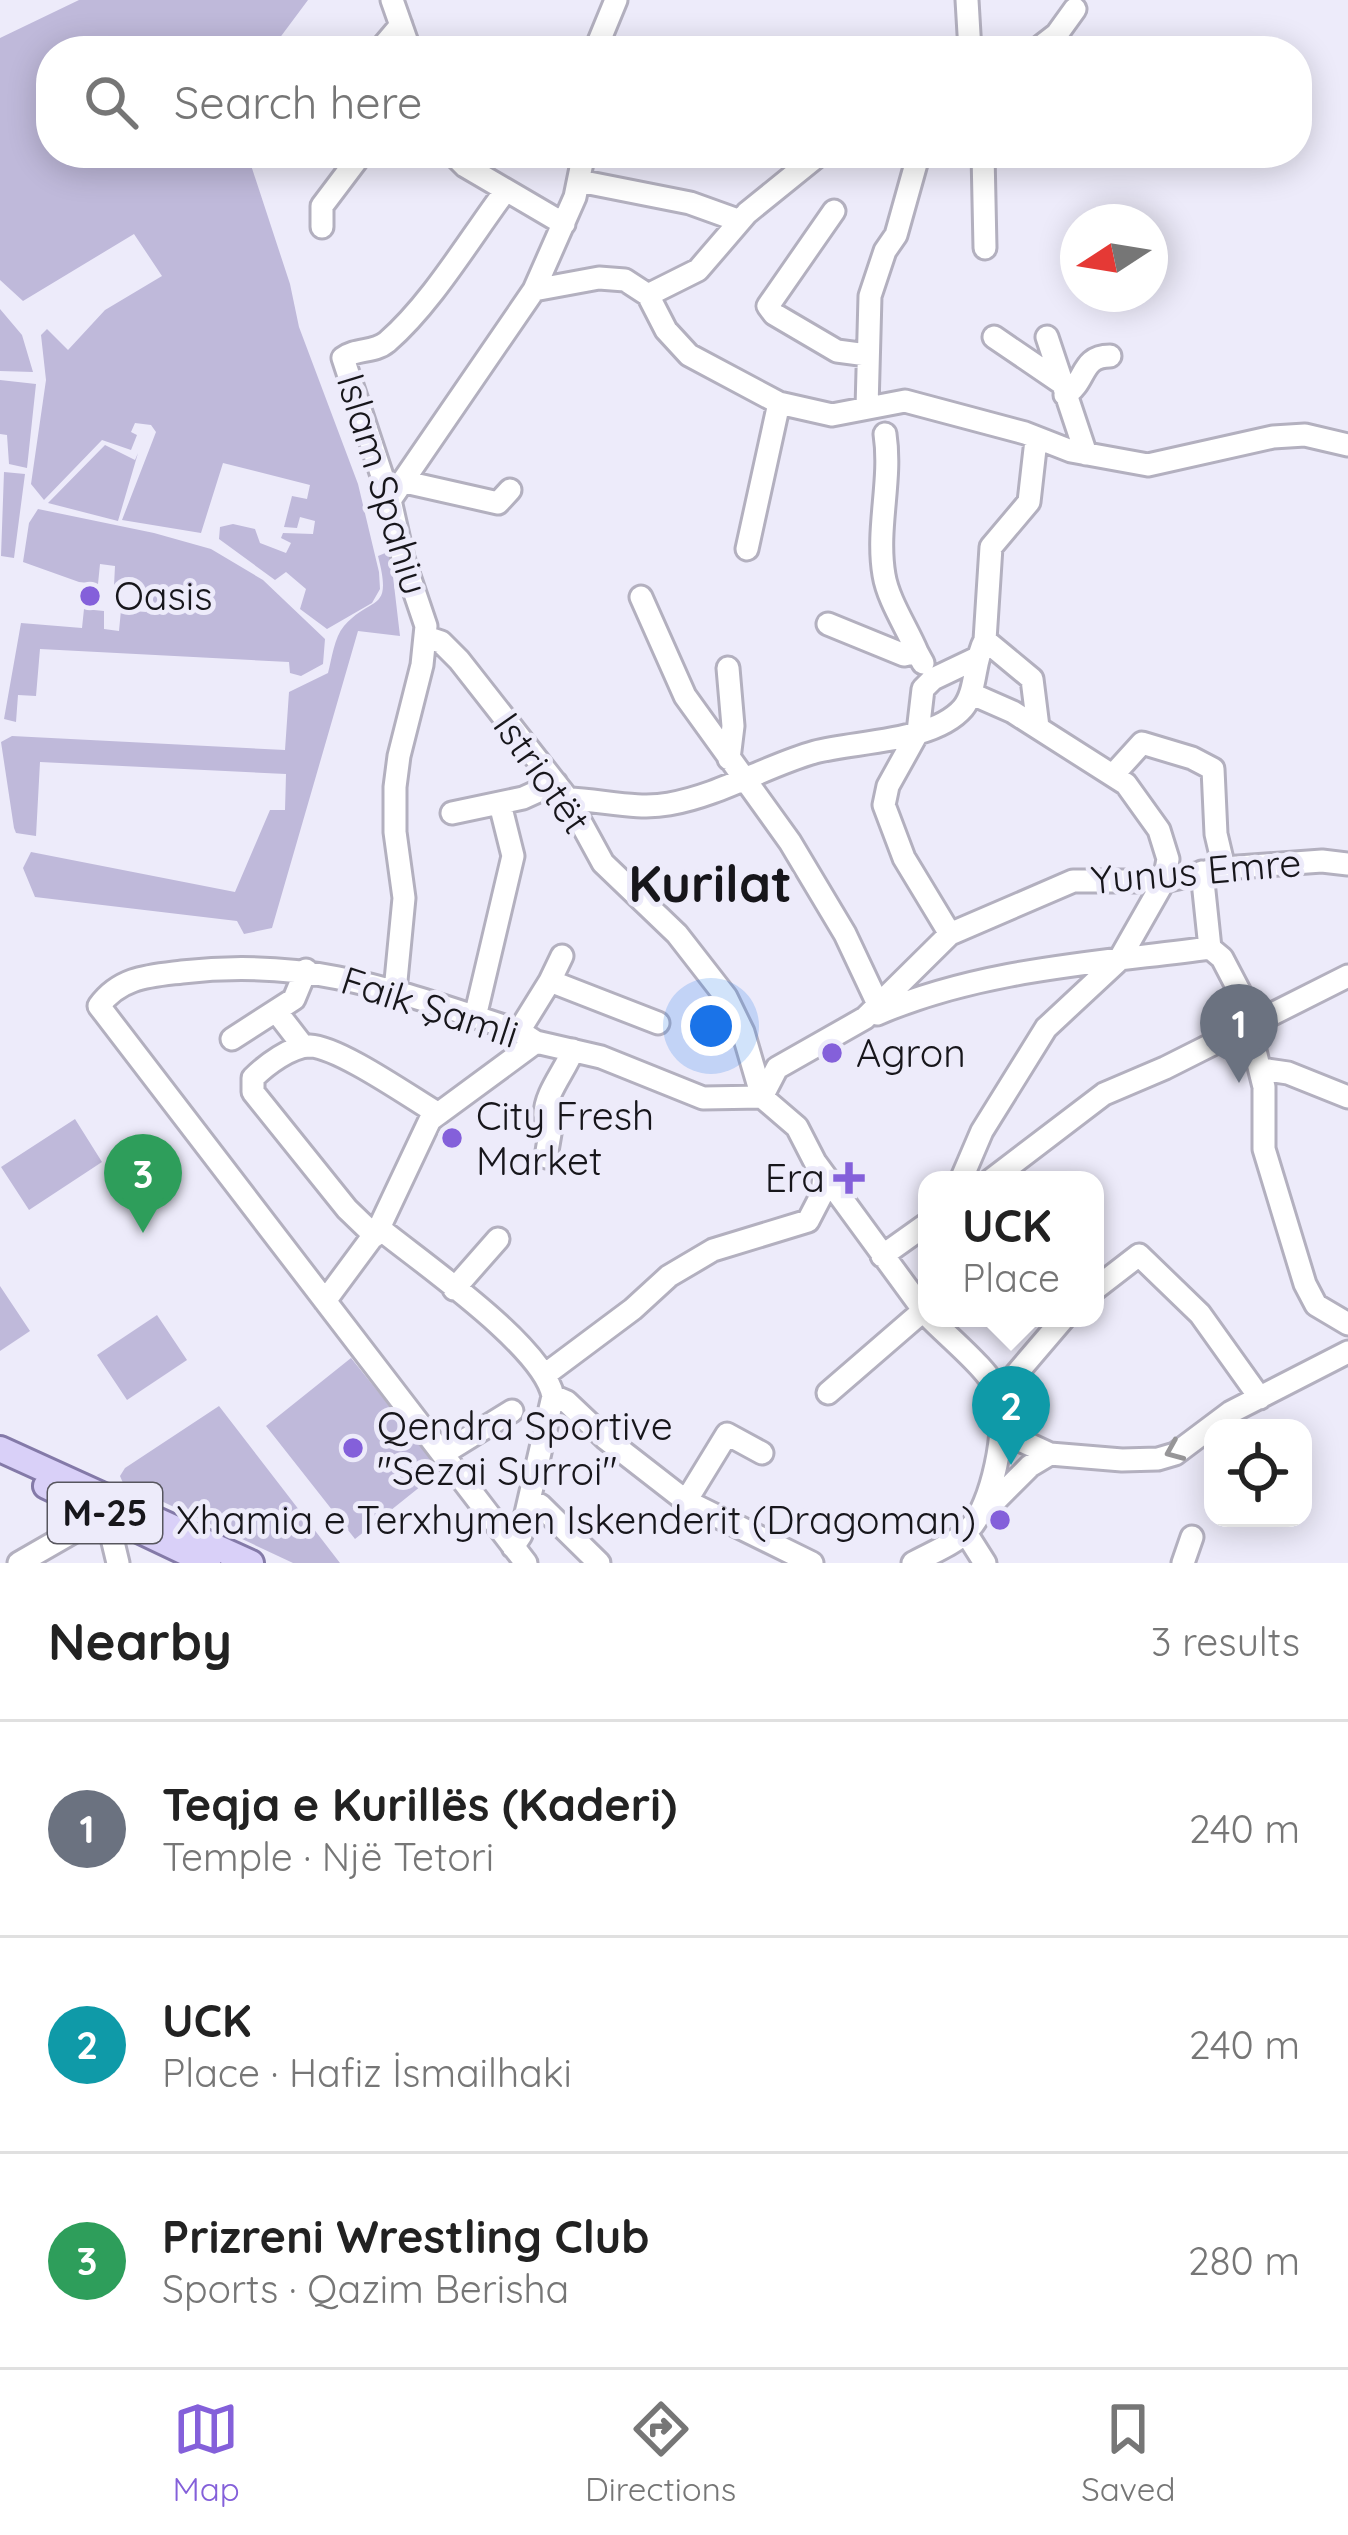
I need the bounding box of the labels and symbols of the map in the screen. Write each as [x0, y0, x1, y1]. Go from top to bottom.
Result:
north arrow [1060, 204, 1168, 312]
street label: Islam Spahiu [327, 367, 440, 600]
place label: Oasis [114, 571, 212, 620]
marker: Oasis [77, 583, 103, 609]
street label: Istriotët [483, 703, 602, 843]
street label: Yunus Emre [1089, 837, 1303, 904]
district label: Kurilat [628, 851, 792, 915]
street label: Faik Şamli [335, 955, 525, 1058]
pin: 1 [1200, 984, 1278, 1083]
your location [681, 996, 741, 1056]
place label: Agron [856, 1028, 966, 1077]
marker: Agron [819, 1040, 845, 1066]
place label: City Fresh Market [476, 1091, 654, 1185]
marker: City Fresh Market [439, 1125, 465, 1151]
pin: 3 [104, 1134, 182, 1233]
place label: Era [765, 1153, 825, 1202]
marker: Era [836, 1165, 862, 1191]
pin: 2 [972, 1366, 1050, 1465]
place label: Qendra Sportive "Sezai Surroi" [377, 1401, 673, 1495]
marker: Qendra Sportive "Sezai Surroi" [340, 1435, 366, 1461]
one-way arrow [1165, 1436, 1186, 1460]
road number: M-25 [48, 1483, 162, 1543]
place label: Xhamia e Terxhymen Iskenderit (Dragoman) [176, 1495, 976, 1544]
marker: Xhamia e Terxhymen Iskenderit (Dragoman) [987, 1507, 1013, 1533]

